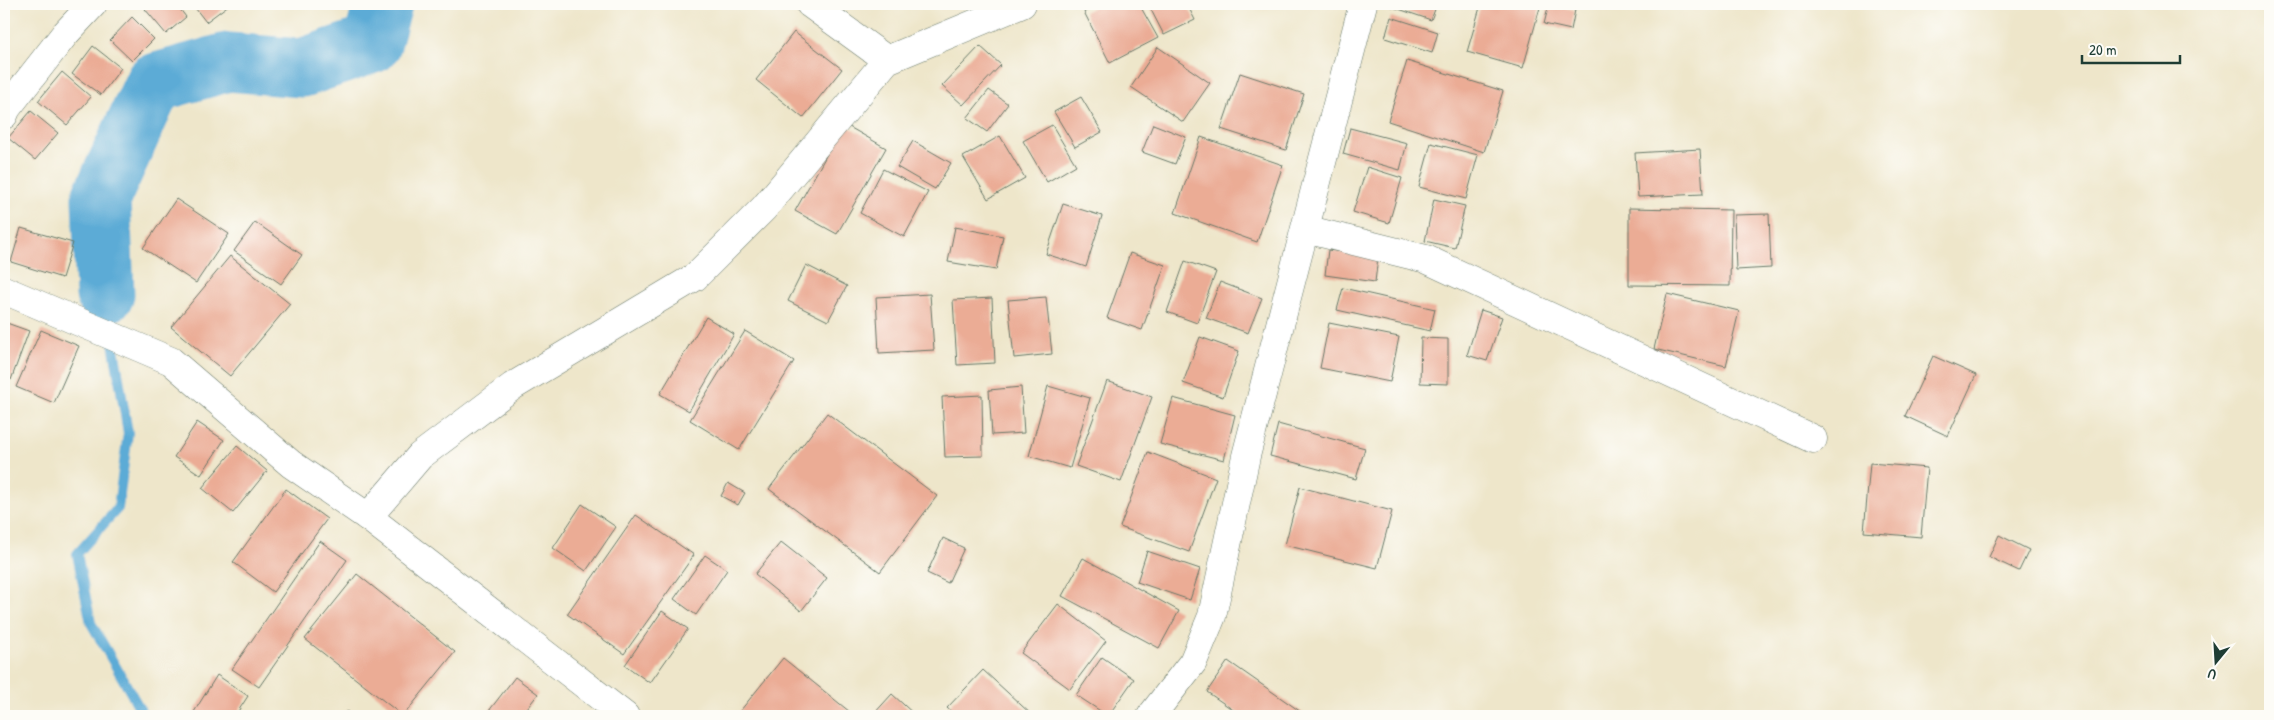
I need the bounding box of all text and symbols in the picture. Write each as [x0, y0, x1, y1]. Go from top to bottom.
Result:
scale bar [2082, 32, 2179, 64]
text: 20 m [2089, 39, 2116, 60]
north arrow [2192, 638, 2242, 688]
text: U [2205, 665, 2218, 685]

